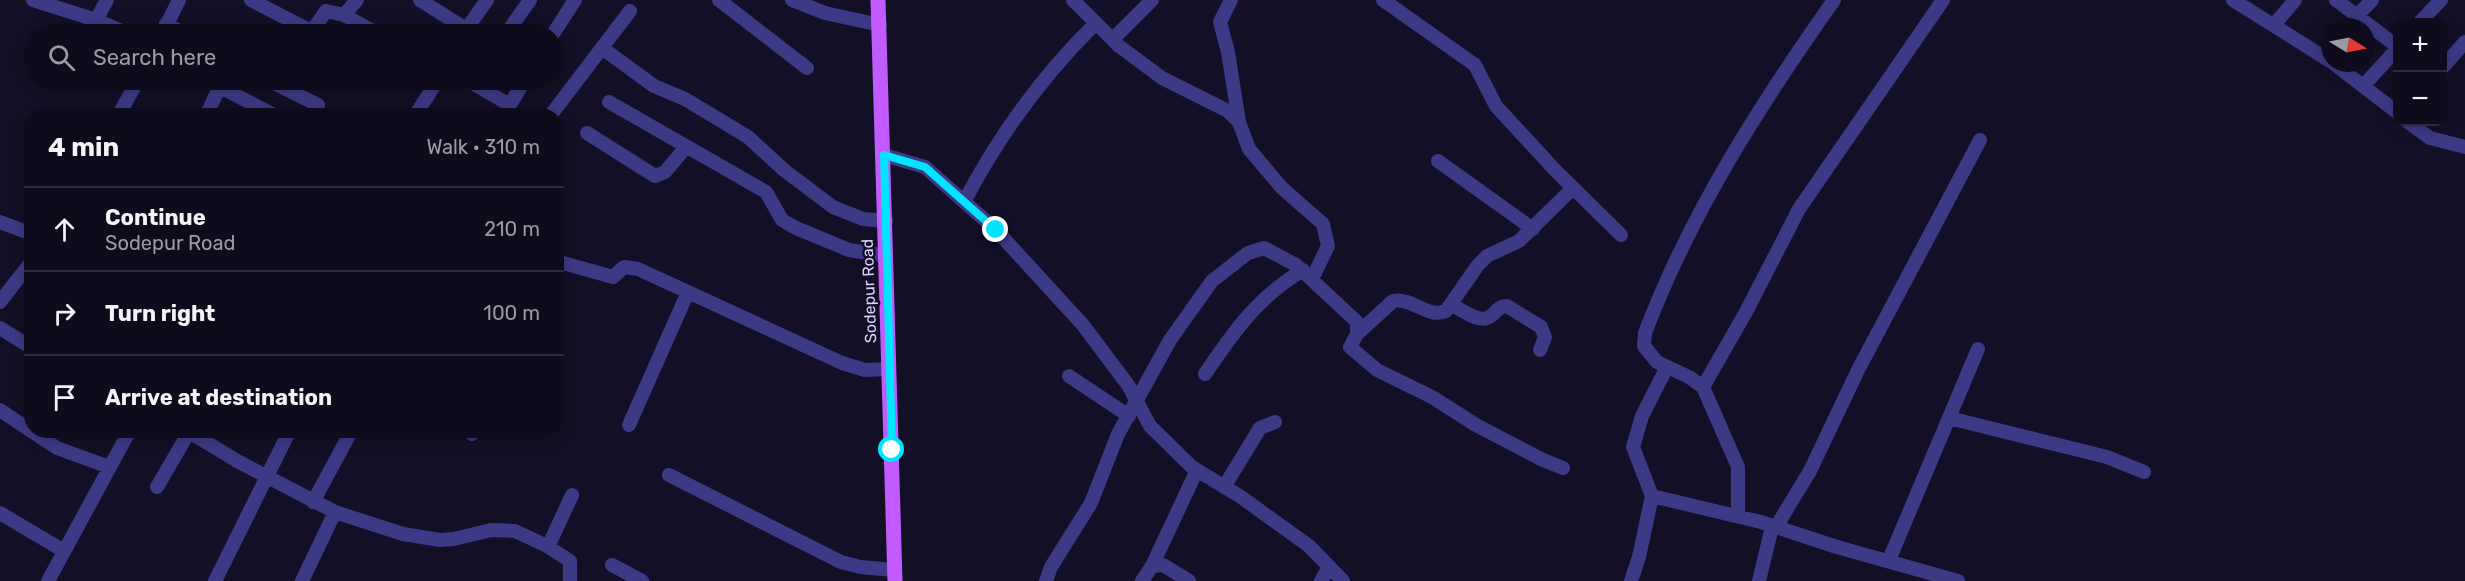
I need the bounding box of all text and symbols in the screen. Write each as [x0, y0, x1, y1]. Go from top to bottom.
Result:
north arrow [2321, 18, 2375, 72]
map controls [2393, 18, 2447, 126]
button: + [2393, 18, 2447, 72]
search box [24, 24, 564, 90]
icon: search [45, 41, 78, 74]
text: Search here [93, 44, 216, 71]
button: − [2393, 72, 2447, 126]
text: 4 min [48, 132, 119, 163]
text: Walk · 310 m [426, 135, 540, 159]
text: Continue [105, 204, 206, 231]
icon: ahead [48, 213, 81, 246]
route end [982, 216, 1008, 242]
text: 210 m [484, 217, 540, 241]
text: Sodepur Road [105, 231, 235, 255]
street label: Sodepur Road [858, 239, 880, 343]
icon: right [48, 297, 81, 330]
text: Turn right [105, 300, 215, 327]
text: 100 m [483, 301, 540, 325]
icon: arrive [48, 381, 81, 414]
text: Arrive at destination [105, 384, 332, 411]
route start [878, 436, 904, 462]

